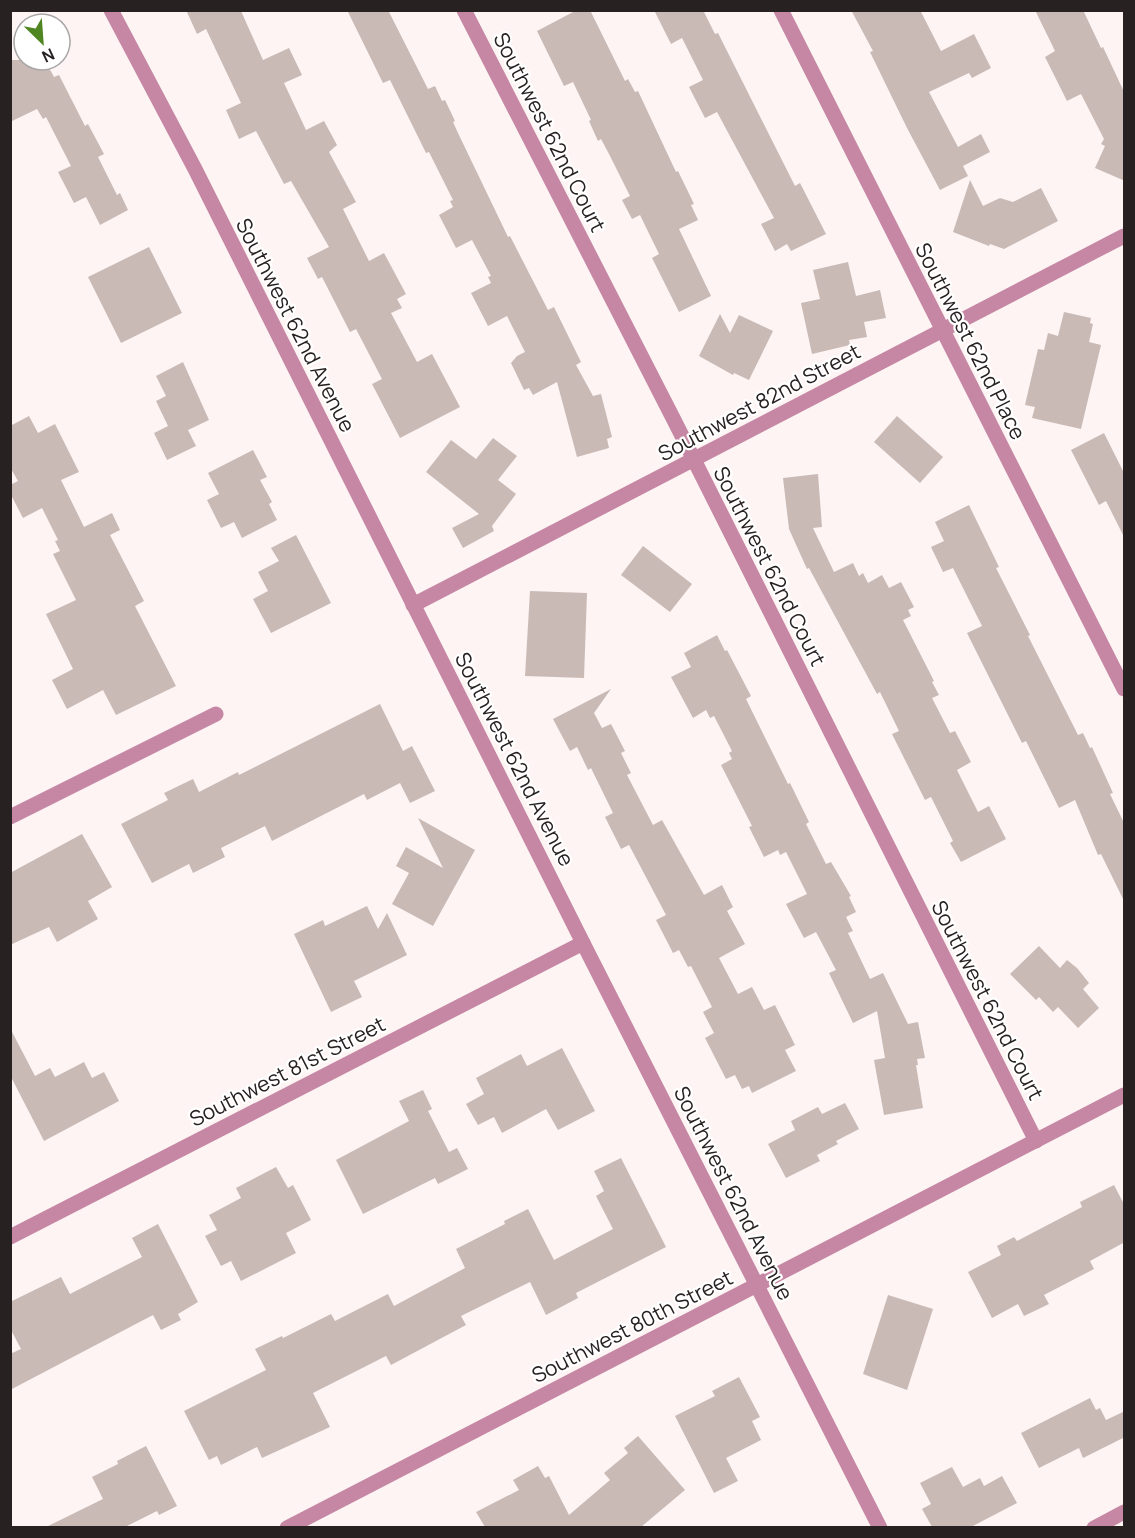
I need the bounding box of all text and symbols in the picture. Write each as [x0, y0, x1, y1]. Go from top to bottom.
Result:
north arrow [12, 12, 72, 72]
street label: Southwest 62nd Court [488, 28, 612, 236]
text: N [38, 43, 58, 68]
street label: Southwest 62nd Avenue [230, 213, 362, 437]
street label: Southwest 62nd Place [909, 238, 1033, 444]
street label: Southwest 82nd Street [653, 337, 865, 467]
street label: Southwest 62nd Court [708, 462, 832, 670]
street label: Southwest 62nd Avenue [449, 647, 581, 871]
street label: Southwest 62nd Court [926, 896, 1050, 1104]
street label: Southwest 81st Street [184, 1009, 390, 1133]
street label: Southwest 62nd Avenue [668, 1081, 800, 1305]
street label: Southwest 80th Street [527, 1263, 737, 1389]

